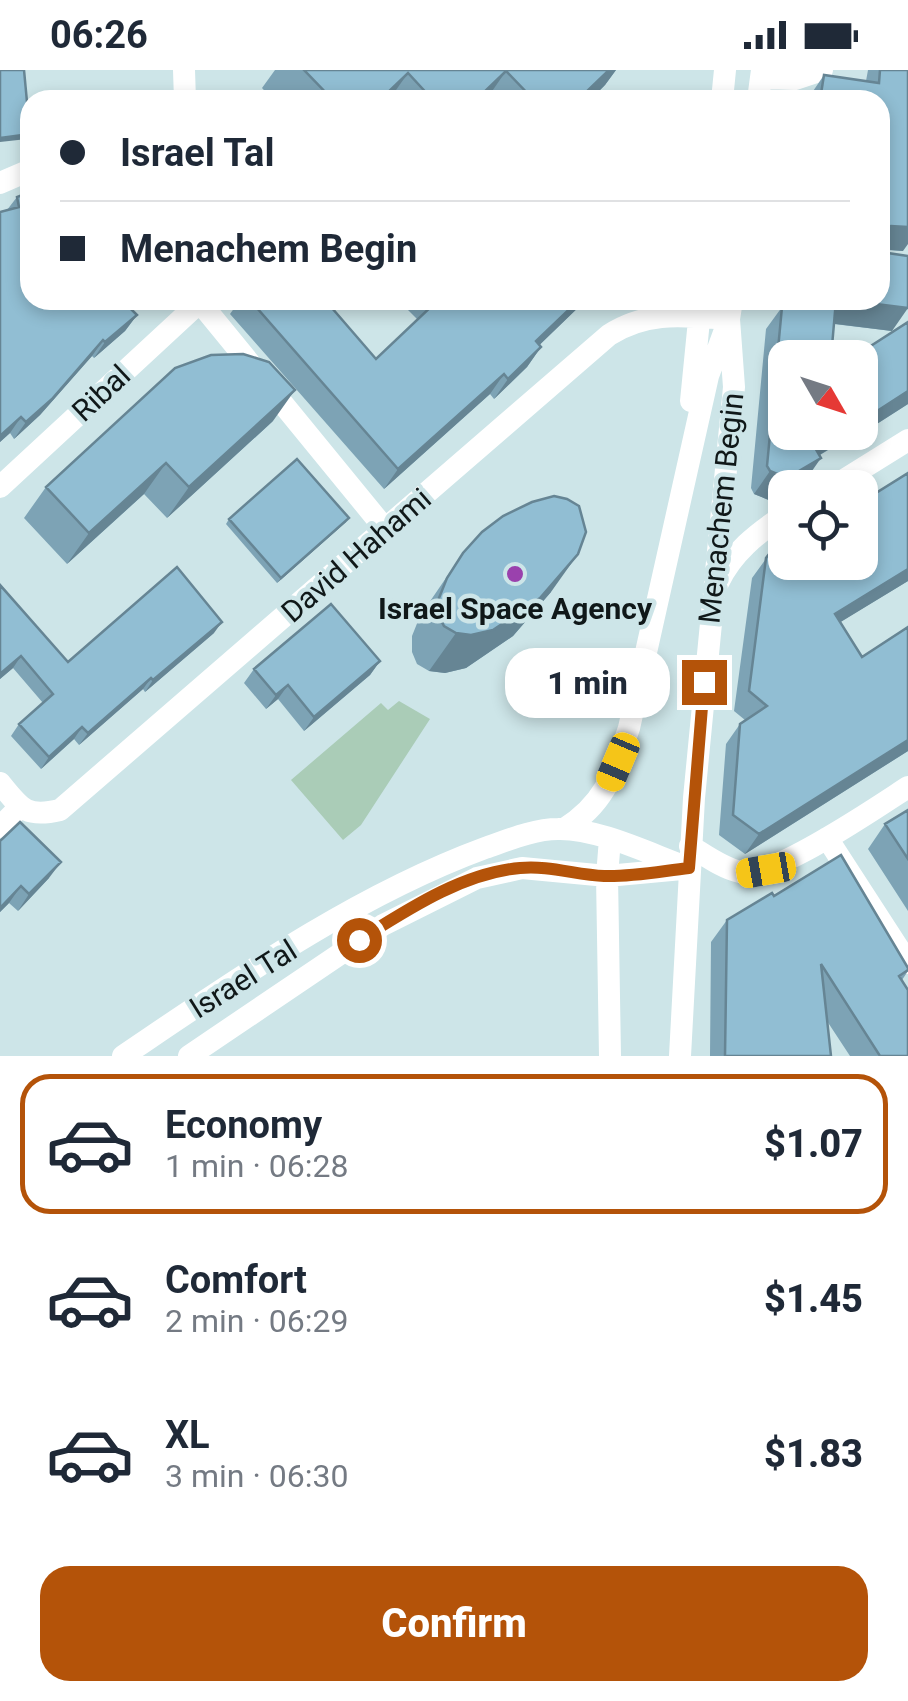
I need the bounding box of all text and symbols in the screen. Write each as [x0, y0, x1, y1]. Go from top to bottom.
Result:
text: 06:26 [50, 13, 148, 57]
text: Israel Tal [120, 131, 274, 175]
text: Menachem Begin [120, 227, 417, 271]
north arrow [768, 340, 878, 450]
map controls [768, 340, 878, 580]
street label: Ribal [65, 358, 137, 428]
street label: Menachem Begin [691, 391, 751, 625]
button: locate [768, 470, 878, 580]
street label: David Hahami [274, 481, 438, 629]
marker: Israel Space Agency [504, 563, 526, 585]
place label: Israel Space Agency [378, 591, 653, 626]
callout: 1 min [504, 647, 669, 717]
route end [682, 660, 727, 705]
text: 1 min [547, 664, 628, 702]
car [592, 729, 644, 795]
car [734, 850, 798, 890]
route start [337, 918, 382, 963]
street label: Israel Tal [183, 933, 303, 1025]
icon: car [45, 1099, 135, 1189]
text: Economy [165, 1103, 322, 1147]
text: $1.07 [764, 1122, 863, 1166]
text: 1 min · 06:28 [165, 1147, 348, 1185]
icon: car [45, 1254, 135, 1344]
text: Comfort [165, 1258, 307, 1302]
text: $1.45 [764, 1277, 863, 1321]
text: 2 min · 06:29 [165, 1302, 348, 1340]
icon: car [45, 1409, 135, 1499]
text: XL [165, 1413, 210, 1457]
text: $1.83 [764, 1432, 863, 1476]
text: 3 min · 06:30 [165, 1457, 348, 1495]
button: Confirm [40, 1566, 868, 1681]

